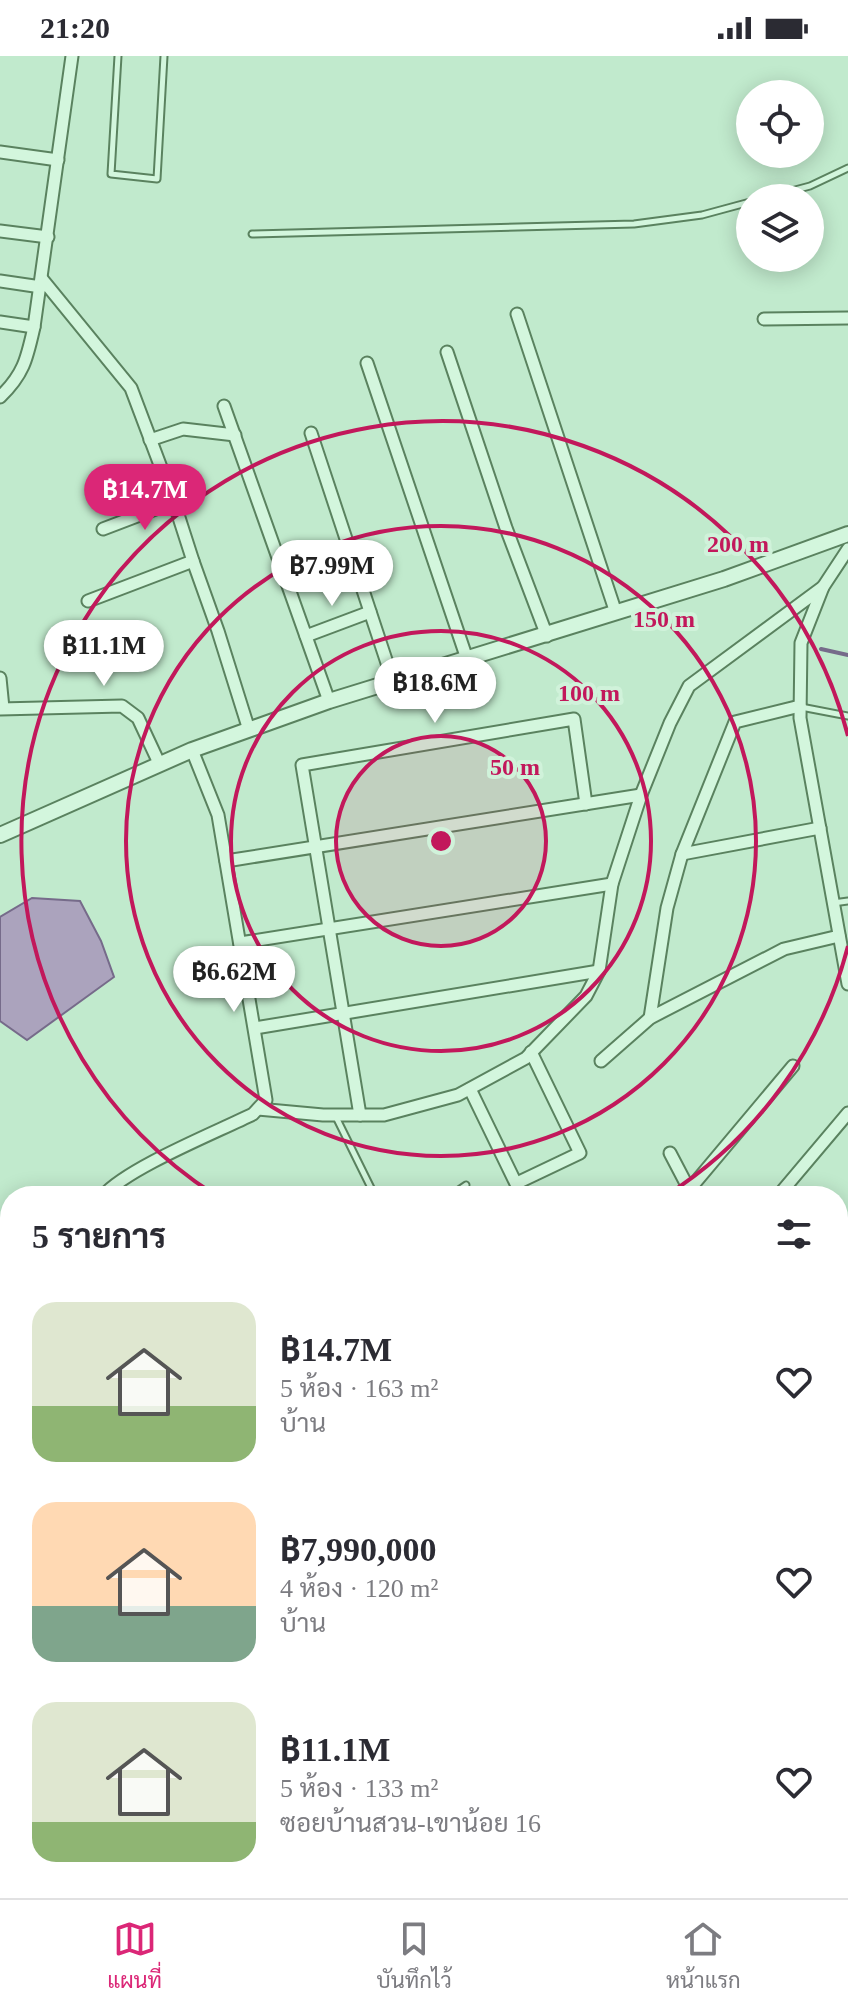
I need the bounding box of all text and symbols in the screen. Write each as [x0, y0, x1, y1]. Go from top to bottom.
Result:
text: 21:20 [40, 11, 110, 44]
map controls [736, 80, 824, 272]
button: locate [736, 80, 824, 168]
button: layers [736, 184, 824, 272]
pin: ฿14.7M [80, 464, 210, 532]
text: ฿14.7M [102, 475, 188, 504]
text: 200 m [707, 531, 769, 557]
pin: ฿7.99M [267, 540, 397, 608]
text: ฿7.99M [289, 551, 375, 580]
text: 150 m [633, 606, 695, 632]
pin: ฿11.1M [39, 620, 169, 688]
text: ฿11.1M [62, 631, 146, 660]
pin: ฿18.6M [370, 657, 500, 725]
text: ฿18.6M [392, 668, 478, 697]
text: 100 m [558, 680, 620, 706]
text: 50 m [490, 754, 540, 780]
centre of rings [427, 827, 455, 855]
pin: ฿6.62M [169, 946, 299, 1014]
text: ฿6.62M [191, 957, 277, 986]
icon: filters [772, 1212, 816, 1256]
text: 5 รายการ [32, 1218, 166, 1255]
text: ฿14.7M [280, 1331, 392, 1368]
icon: home [96, 1334, 192, 1430]
icon: heart [772, 1360, 816, 1404]
text: 5 ห้อง · 163 m² [280, 1374, 438, 1403]
text: บ้าน [280, 1409, 326, 1438]
text: ฿7,990,000 [280, 1531, 437, 1568]
icon: home [96, 1534, 192, 1630]
icon: heart [772, 1560, 816, 1604]
text: 4 ห้อง · 120 m² [280, 1574, 438, 1603]
text: บ้าน [280, 1609, 326, 1638]
text: ฿11.1M [280, 1731, 390, 1768]
icon: home [96, 1734, 192, 1830]
icon: heart [772, 1760, 816, 1804]
text: 5 ห้อง · 133 m² [280, 1774, 438, 1803]
text: ซอยบ้านสวน-เขาน้อย 16 [280, 1809, 541, 1838]
tab: แผนที่ [107, 1917, 162, 1994]
tab: บันทึกไว้ [376, 1917, 452, 1994]
tab: หน้าแรก [666, 1917, 741, 1994]

